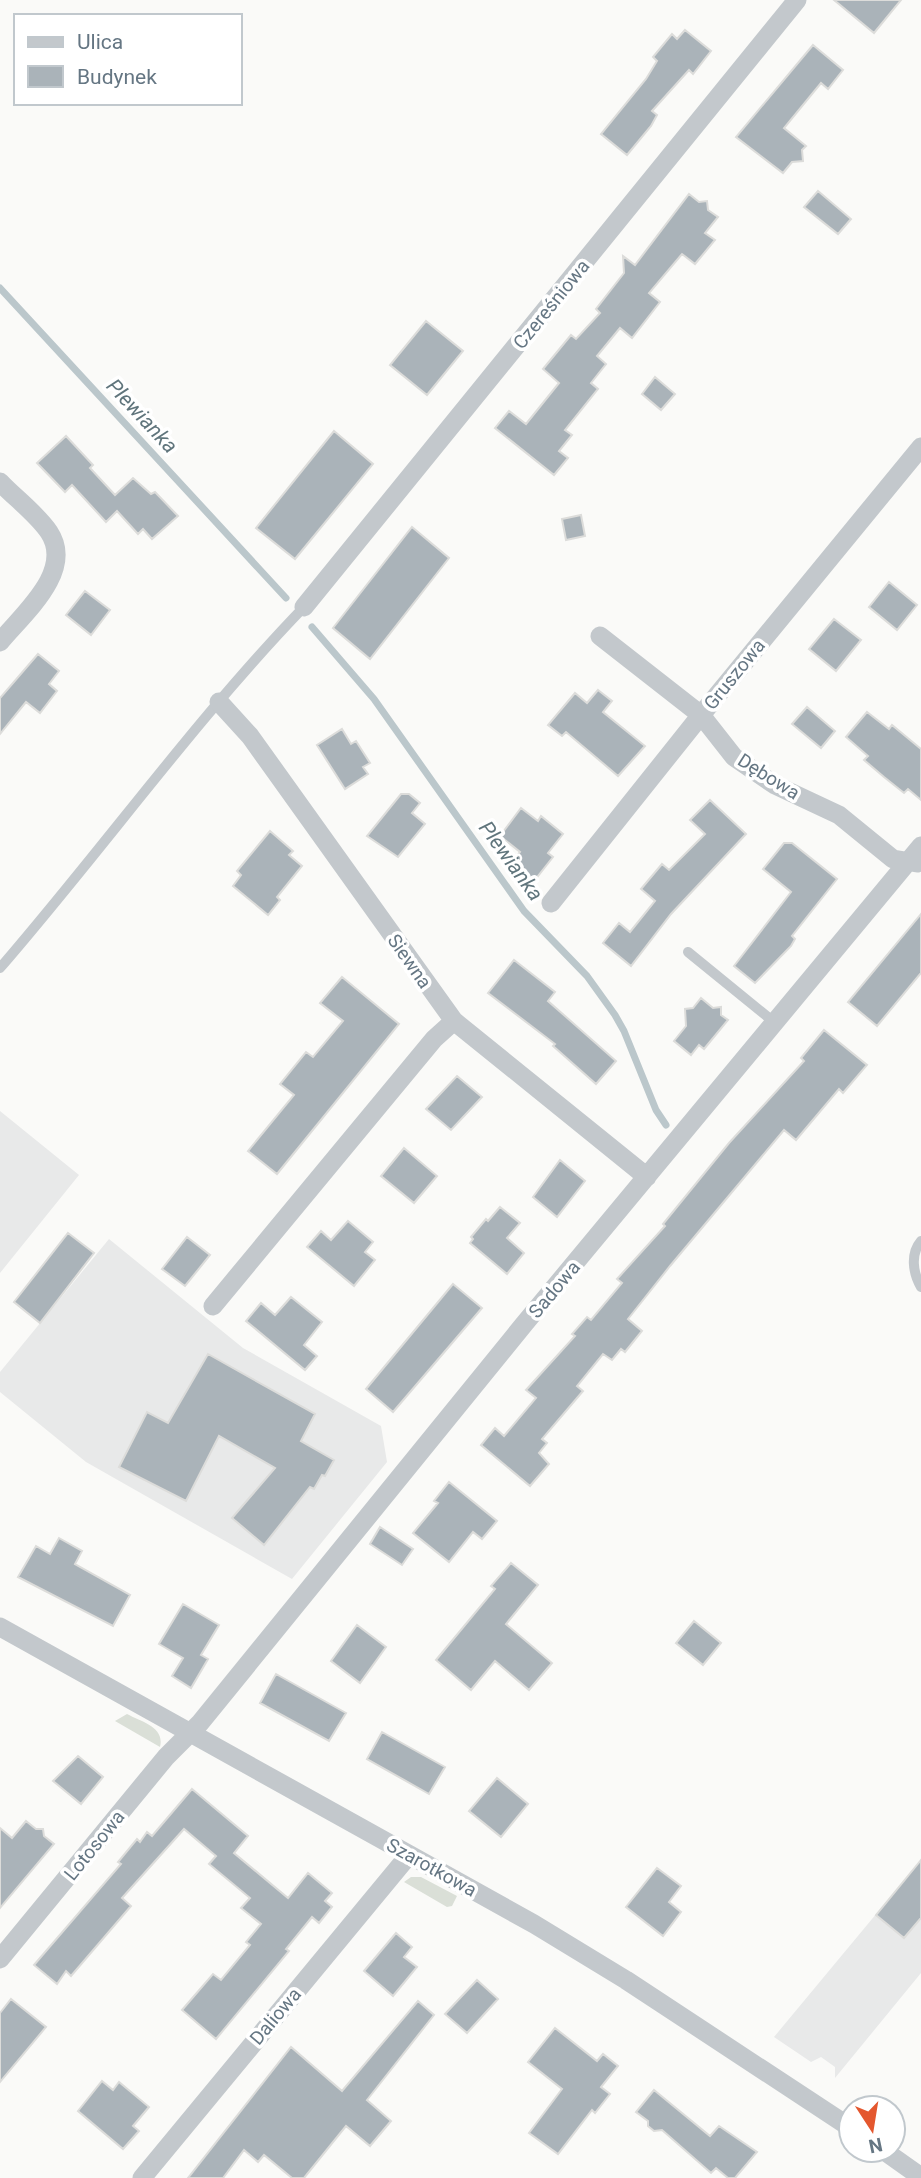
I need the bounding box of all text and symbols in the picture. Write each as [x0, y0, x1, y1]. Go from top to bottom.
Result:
legend [14, 14, 242, 105]
text: Ulica [77, 30, 123, 54]
text: Budynek [77, 65, 157, 89]
street label: Czereśniowa [508, 255, 594, 354]
water label: Plewianka [102, 374, 182, 458]
street label: Gruszowa [699, 634, 770, 714]
street label: Dębowa [734, 748, 804, 804]
water label: Plewianka [474, 816, 548, 906]
street label: Siewna [383, 930, 437, 993]
street label: Sadowa [524, 1256, 585, 1323]
street label: Lotosowa [59, 1806, 130, 1885]
street label: Szarotkowa [383, 1833, 481, 1902]
street label: Daliowa [245, 1983, 306, 2050]
north arrow [837, 2094, 907, 2164]
text: N [866, 2132, 884, 2158]

